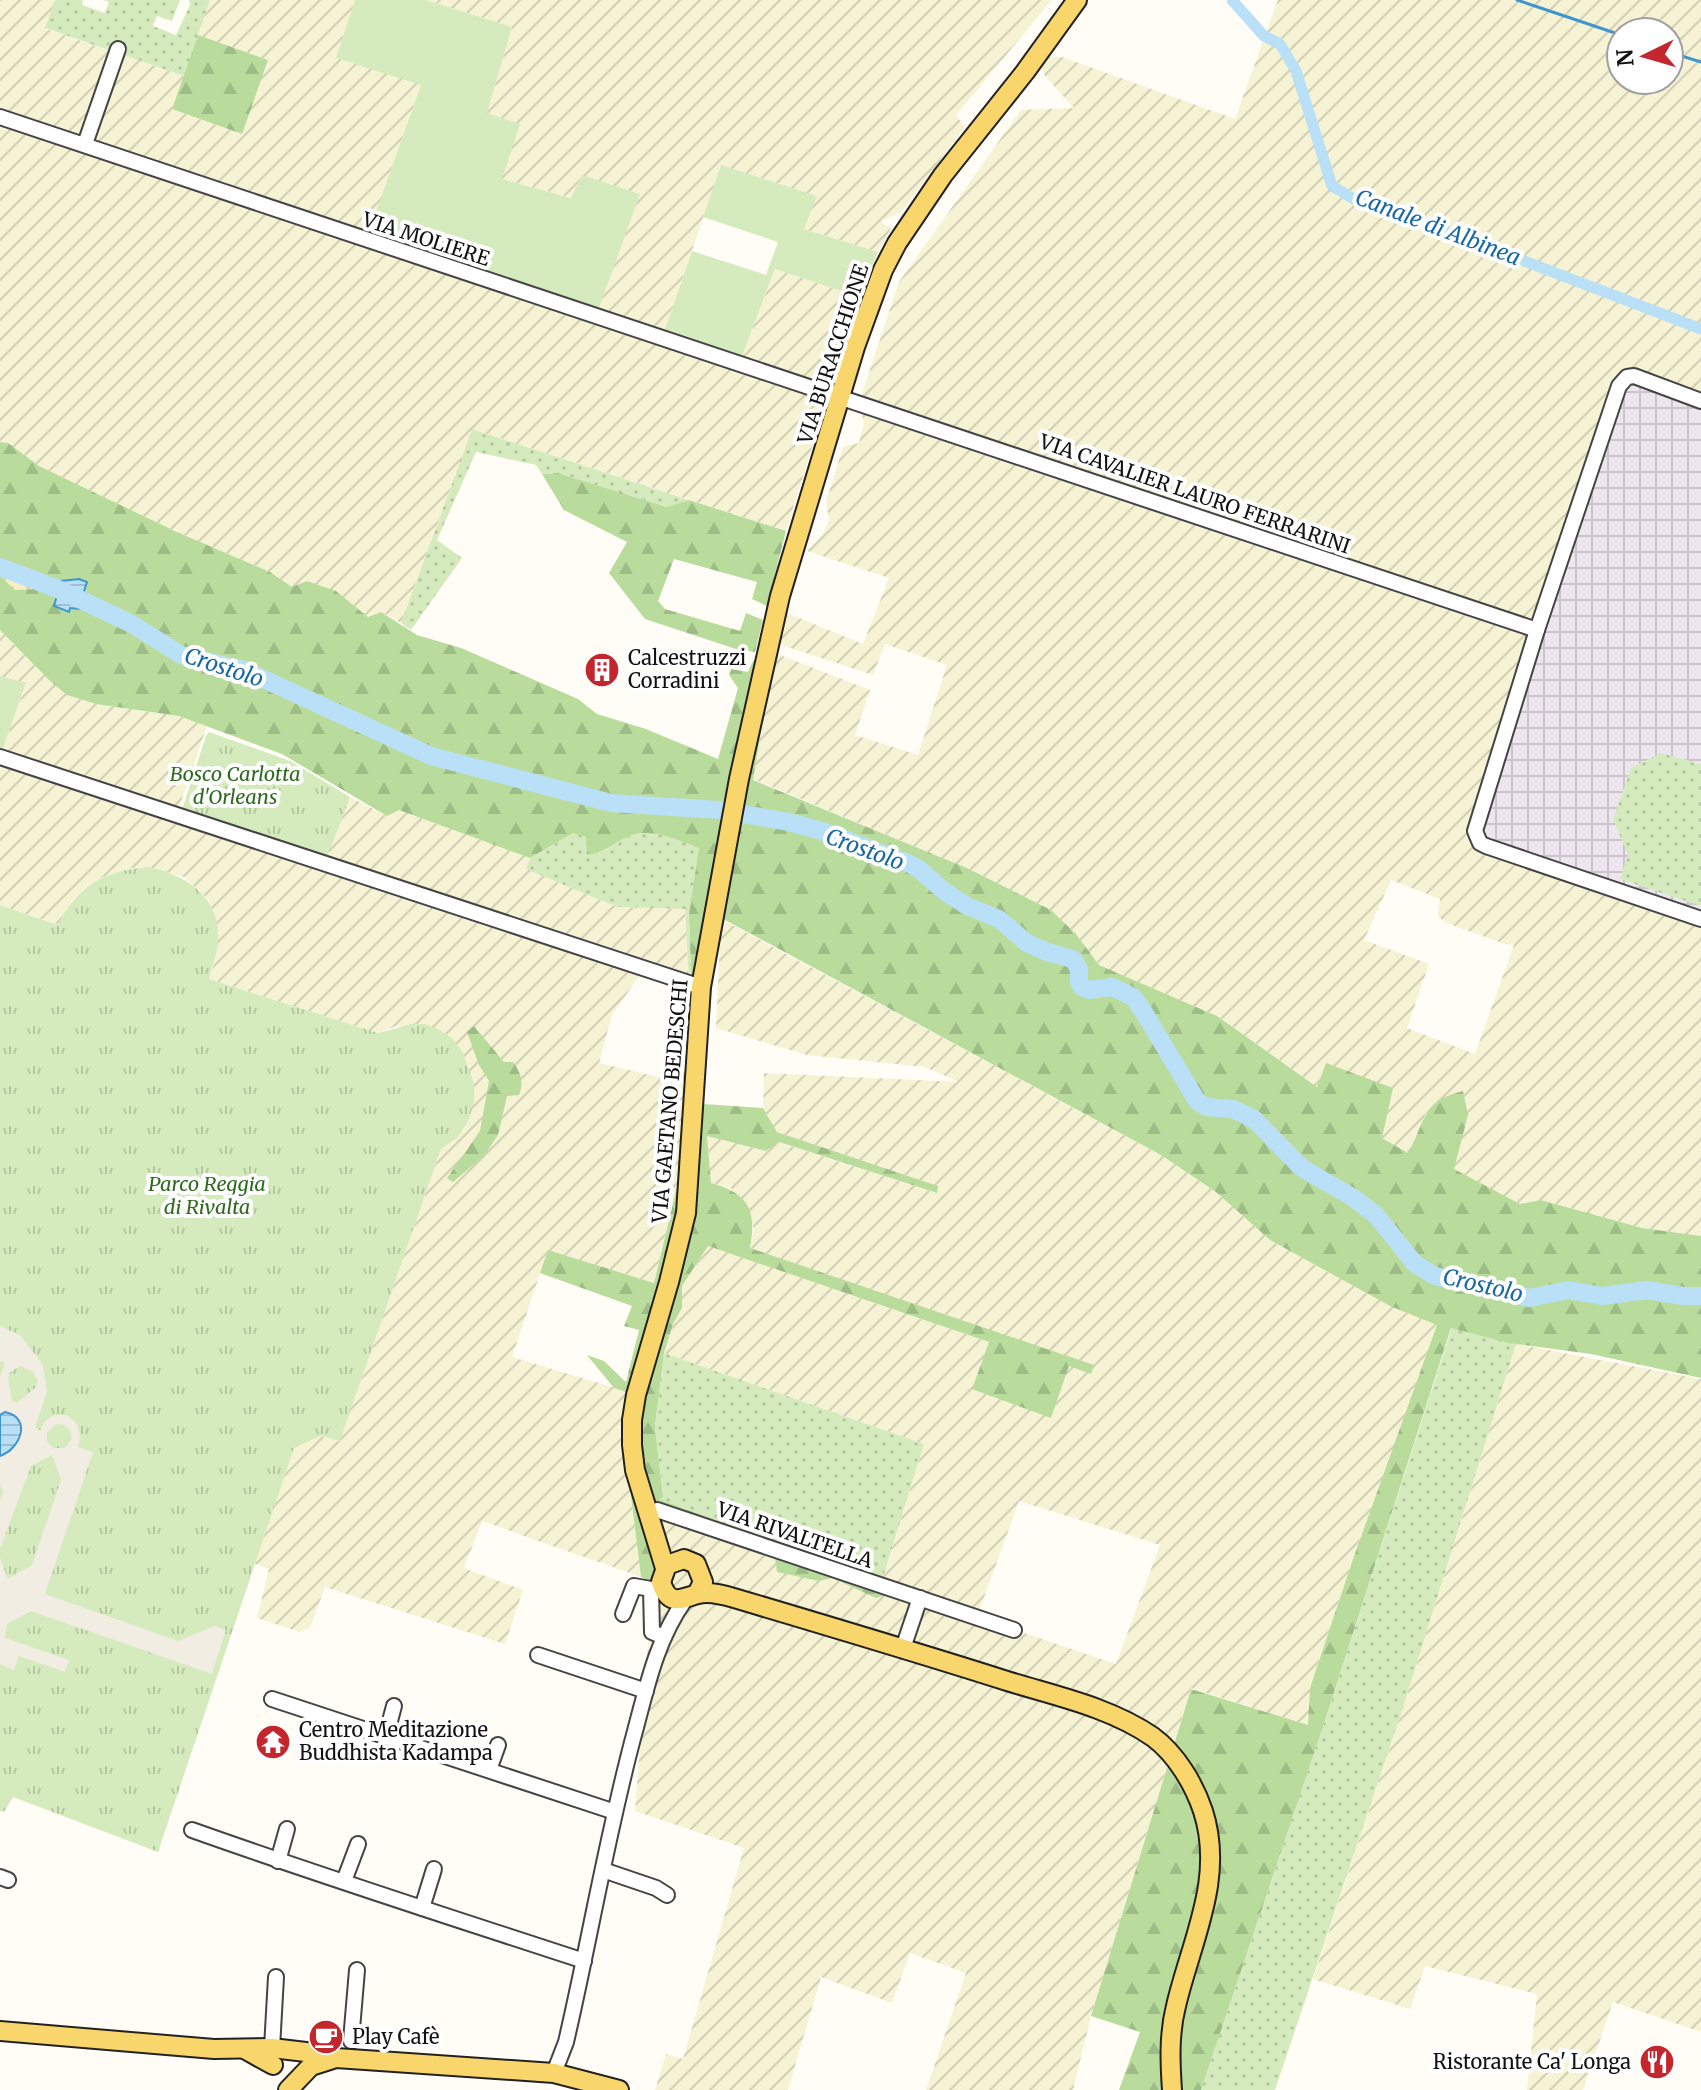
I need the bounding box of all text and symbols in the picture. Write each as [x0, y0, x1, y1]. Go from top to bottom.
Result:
north arrow [1605, 16, 1685, 96]
text: N [1610, 47, 1640, 68]
water label: Canale di Albinea [1351, 183, 1525, 271]
street label: VIA MOLIERE [358, 206, 493, 271]
street label: VIA BURACCHIONE [791, 260, 874, 448]
street label: VIA CAVALIER LAURO FERRARINI [1035, 428, 1354, 559]
water label: Crostolo [181, 641, 267, 693]
place label: Calcestruzzi Corradini [628, 645, 746, 693]
building icon: Calcestruzzi Corradini [583, 651, 621, 689]
park label: Bosco Carlotta d'Orleans [170, 761, 300, 809]
water label: Crostolo [822, 822, 908, 876]
street label: VIA GAETANO BEDESCHI [646, 978, 693, 1225]
park label: Parco Reggia di Rivalta [148, 1171, 266, 1219]
water label: Crostolo [1440, 1262, 1526, 1308]
street label: VIA RIVALTELLA [713, 1496, 877, 1573]
place label: Centro Meditazione Buddhista Kadampa [299, 1717, 493, 1765]
temple icon: Centro Meditazione Buddhista Kadampa [254, 1723, 292, 1761]
cafe icon: Play Cafè [307, 2018, 345, 2056]
place label: Play Cafè [352, 2024, 439, 2049]
restaurant icon: Ristorante Ca' Longa [1638, 2043, 1676, 2081]
place label: Ristorante Ca' Longa [1433, 2049, 1631, 2074]

